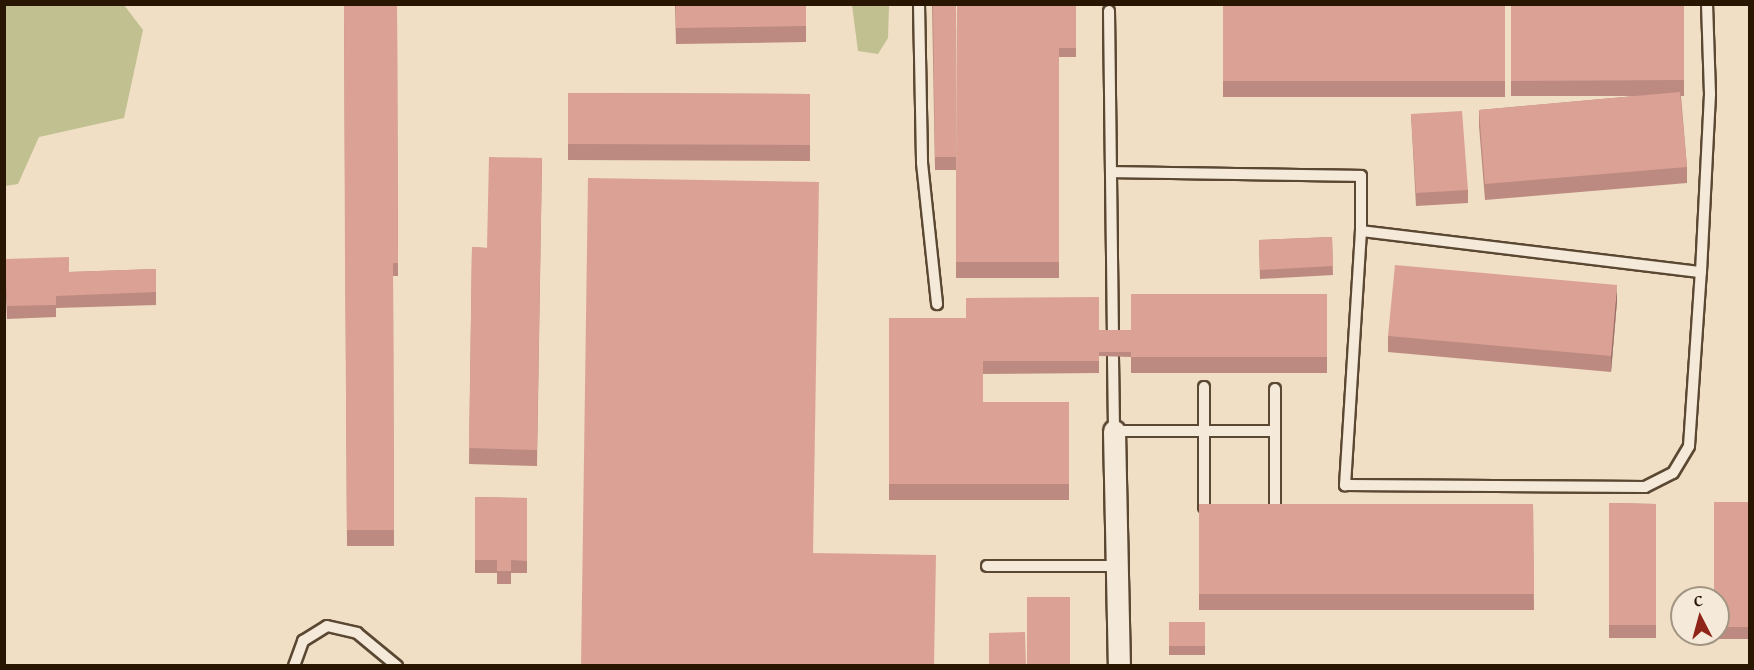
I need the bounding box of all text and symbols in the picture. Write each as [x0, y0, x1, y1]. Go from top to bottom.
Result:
north arrow [1670, 586, 1730, 646]
text: С [1693, 588, 1704, 612]

